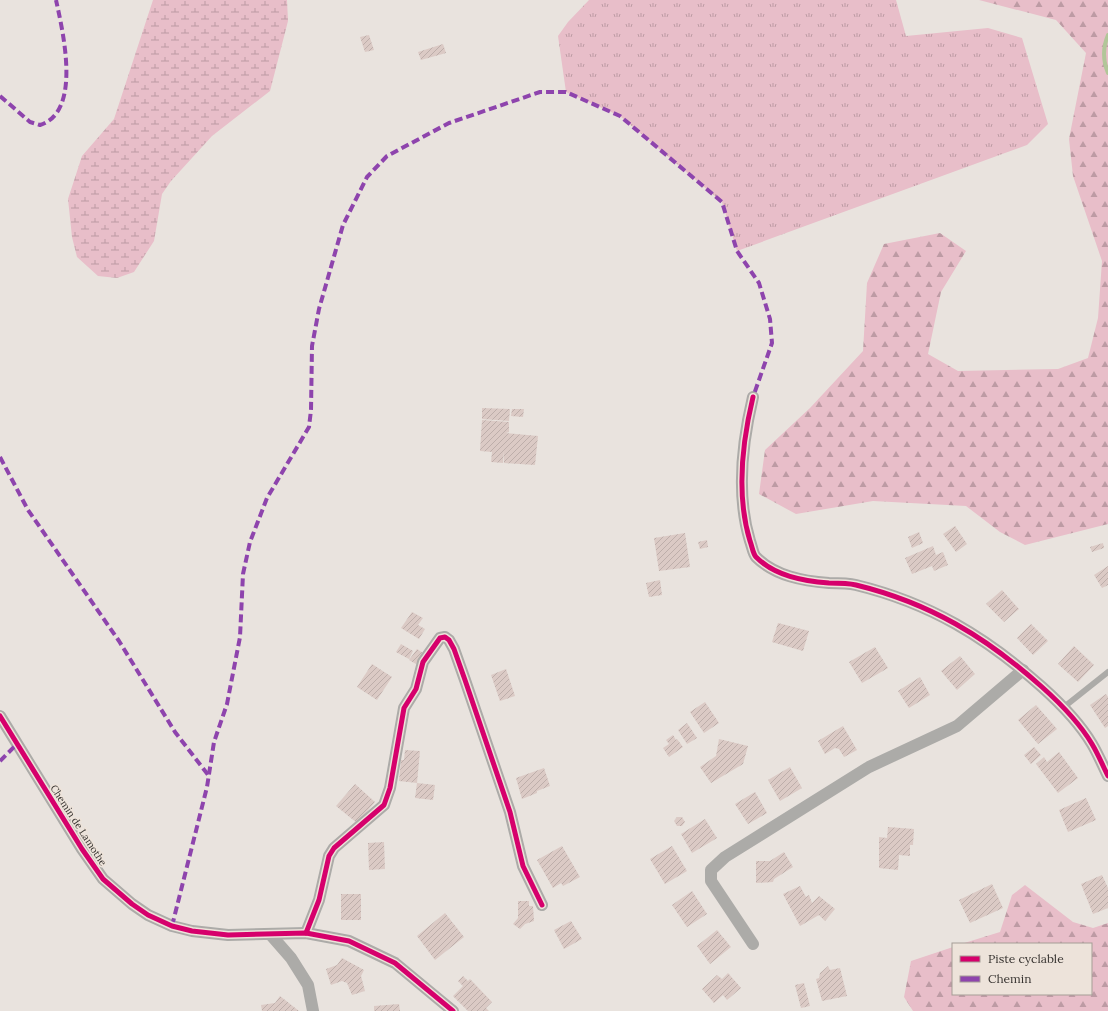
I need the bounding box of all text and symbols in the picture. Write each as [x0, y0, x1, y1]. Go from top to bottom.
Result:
street label: Chemin de Lamothe [47, 782, 110, 869]
legend [952, 943, 1092, 995]
text: Piste cyclable [988, 951, 1064, 966]
text: Chemin [988, 971, 1031, 986]

